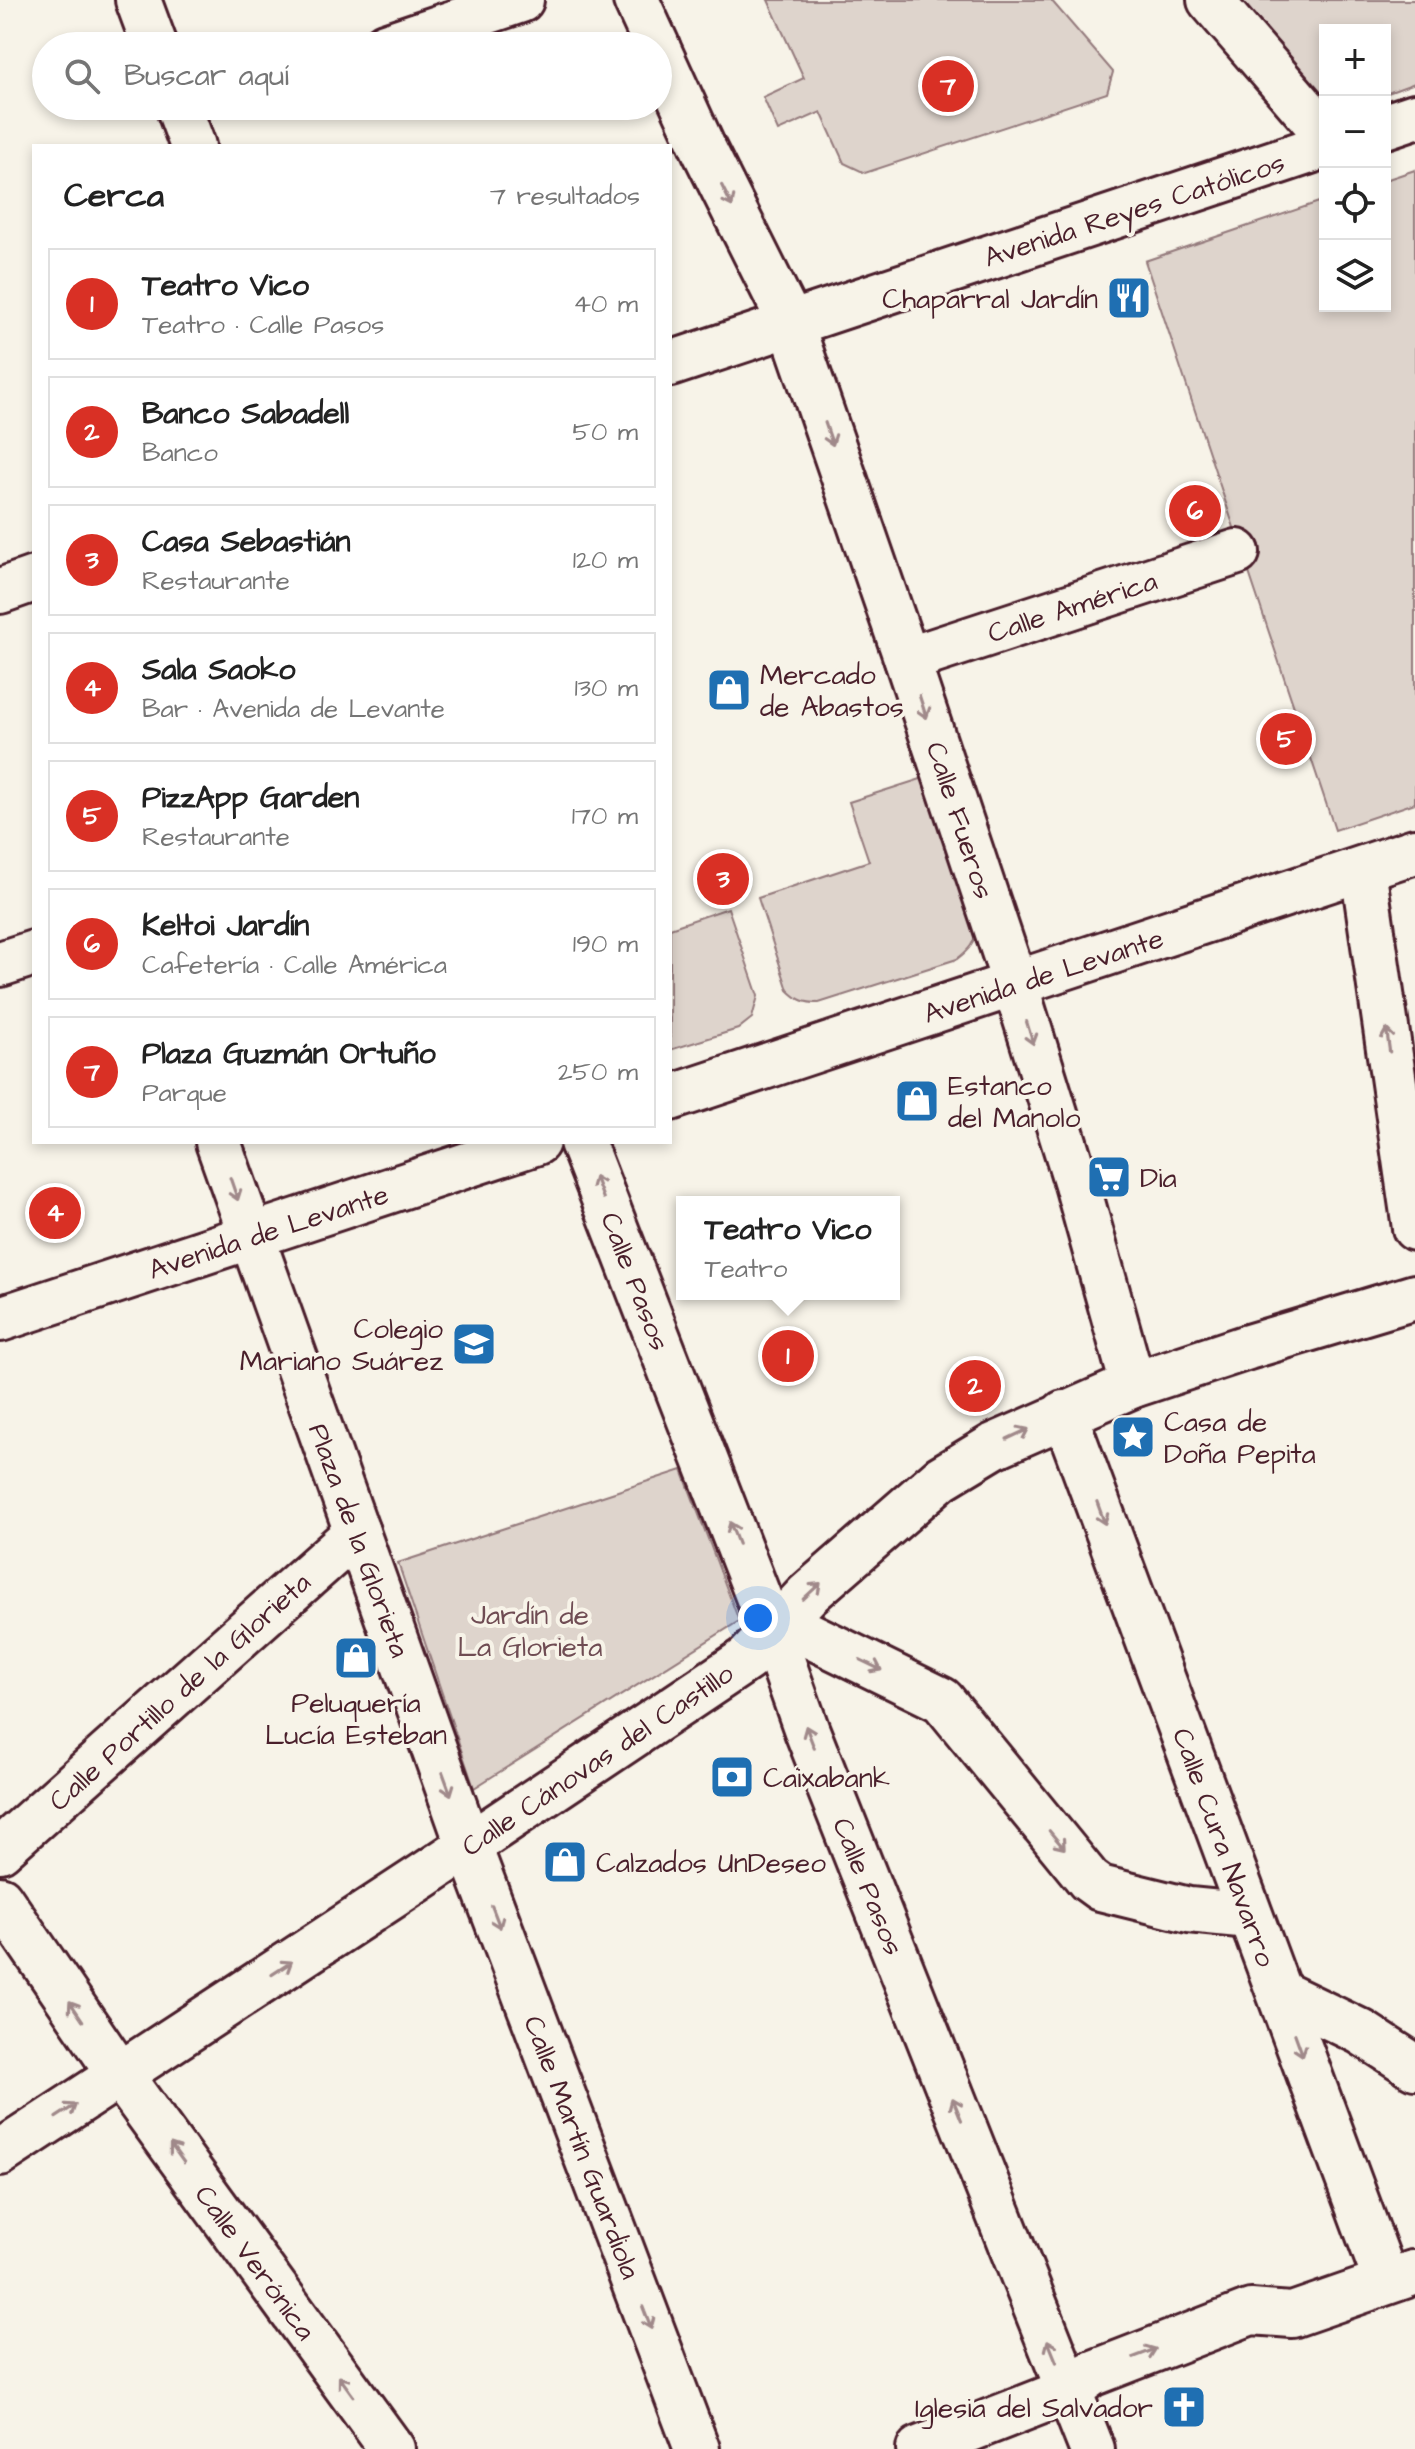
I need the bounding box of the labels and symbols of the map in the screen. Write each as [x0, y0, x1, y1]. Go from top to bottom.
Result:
pin: 7 [922, 56, 974, 116]
street label: Avenida Reyes Católicos [979, 143, 1290, 279]
one-way arrow [720, 183, 735, 207]
restaurant icon: Chaparral Jardín [1105, 274, 1153, 322]
place label: Chaparral Jardín [882, 280, 1098, 319]
one-way arrow [823, 421, 838, 446]
pin: 6 [1169, 481, 1221, 541]
street label: Calle América [983, 562, 1162, 653]
place label: Mercado de Abastos [760, 656, 904, 727]
shop icon: Mercado de Abastos [705, 666, 753, 714]
one-way arrow [916, 694, 931, 719]
pin: 5 [1260, 709, 1312, 769]
street label: Calle Fueros [916, 737, 1003, 904]
pin: 3 [697, 849, 749, 909]
street label: Avenida de Levante [918, 919, 1168, 1034]
one-way arrow [1023, 1020, 1038, 1046]
one-way arrow [1380, 1028, 1395, 1053]
place label: Estanco del Manolo [948, 1067, 1081, 1138]
shop icon: Estanco del Manolo [893, 1077, 941, 1125]
supermarket icon: Dia [1085, 1153, 1133, 1201]
place label: Dia [1140, 1159, 1177, 1198]
street label: Avenida de Levante [143, 1175, 393, 1290]
one-way arrow [591, 1175, 605, 1200]
one-way arrow [228, 1177, 243, 1202]
pin: 4 [29, 1183, 81, 1243]
street label: Calle Pasos [590, 1207, 679, 1356]
place label: Colegio Mariano Suárez [240, 1310, 443, 1381]
school or university icon: Colegio Mariano Suárez [450, 1320, 498, 1368]
pin: 1 [762, 1326, 814, 1386]
pin: 2 [949, 1356, 1001, 1416]
place label: Casa de Doña Pepita [1164, 1403, 1316, 1474]
place icon: Casa de Doña Pepita [1109, 1413, 1157, 1461]
street label: Plaza de la Glorieta [298, 1418, 419, 1663]
one-way arrow [1005, 1426, 1030, 1441]
one-way arrow [1094, 1500, 1109, 1525]
one-way arrow [726, 1521, 740, 1546]
street label: Calle Portillo de la Glorieta [41, 1564, 319, 1820]
one-way arrow [802, 1583, 822, 1601]
park label: Jardín de La Glorieta [458, 1596, 602, 1667]
your location [738, 1598, 778, 1638]
shop icon: Peluquería Lucía Esteban [332, 1634, 380, 1682]
street label: Calle Cánovas del Castillo [454, 1654, 742, 1866]
one-way arrow [859, 1659, 882, 1674]
place label: Peluquería Lucía Esteban [265, 1684, 447, 1755]
street label: Calle Cura Navarro [1162, 1723, 1285, 1973]
one-way arrow [802, 1725, 816, 1750]
bank icon: Caixabank [708, 1753, 756, 1801]
place label: Caixabank [763, 1759, 890, 1798]
one-way arrow [441, 1772, 456, 1797]
street label: Calle Pasos [822, 1812, 913, 1961]
one-way arrow [1048, 1829, 1066, 1850]
shop icon: Calzados UnDeseo [541, 1838, 589, 1886]
place label: Calzados UnDeseo [596, 1844, 826, 1883]
one-way arrow [490, 1904, 504, 1929]
one-way arrow [271, 1959, 293, 1976]
one-way arrow [68, 2000, 84, 2022]
street label: Calle Martín Guardiola [513, 2010, 650, 2285]
one-way arrow [1293, 2032, 1307, 2057]
one-way arrow [948, 2097, 963, 2122]
one-way arrow [54, 2103, 76, 2120]
one-way arrow [168, 2143, 185, 2164]
street label: Calle Verónica [185, 2177, 324, 2349]
one-way arrow [641, 2305, 655, 2329]
one-way arrow [1044, 2339, 1058, 2364]
one-way arrow [1132, 2345, 1157, 2360]
one-way arrow [338, 2376, 355, 2397]
church icon: Iglesia del Salvador [1160, 2383, 1208, 2431]
place label: Iglesia del Salvador [915, 2389, 1153, 2429]

